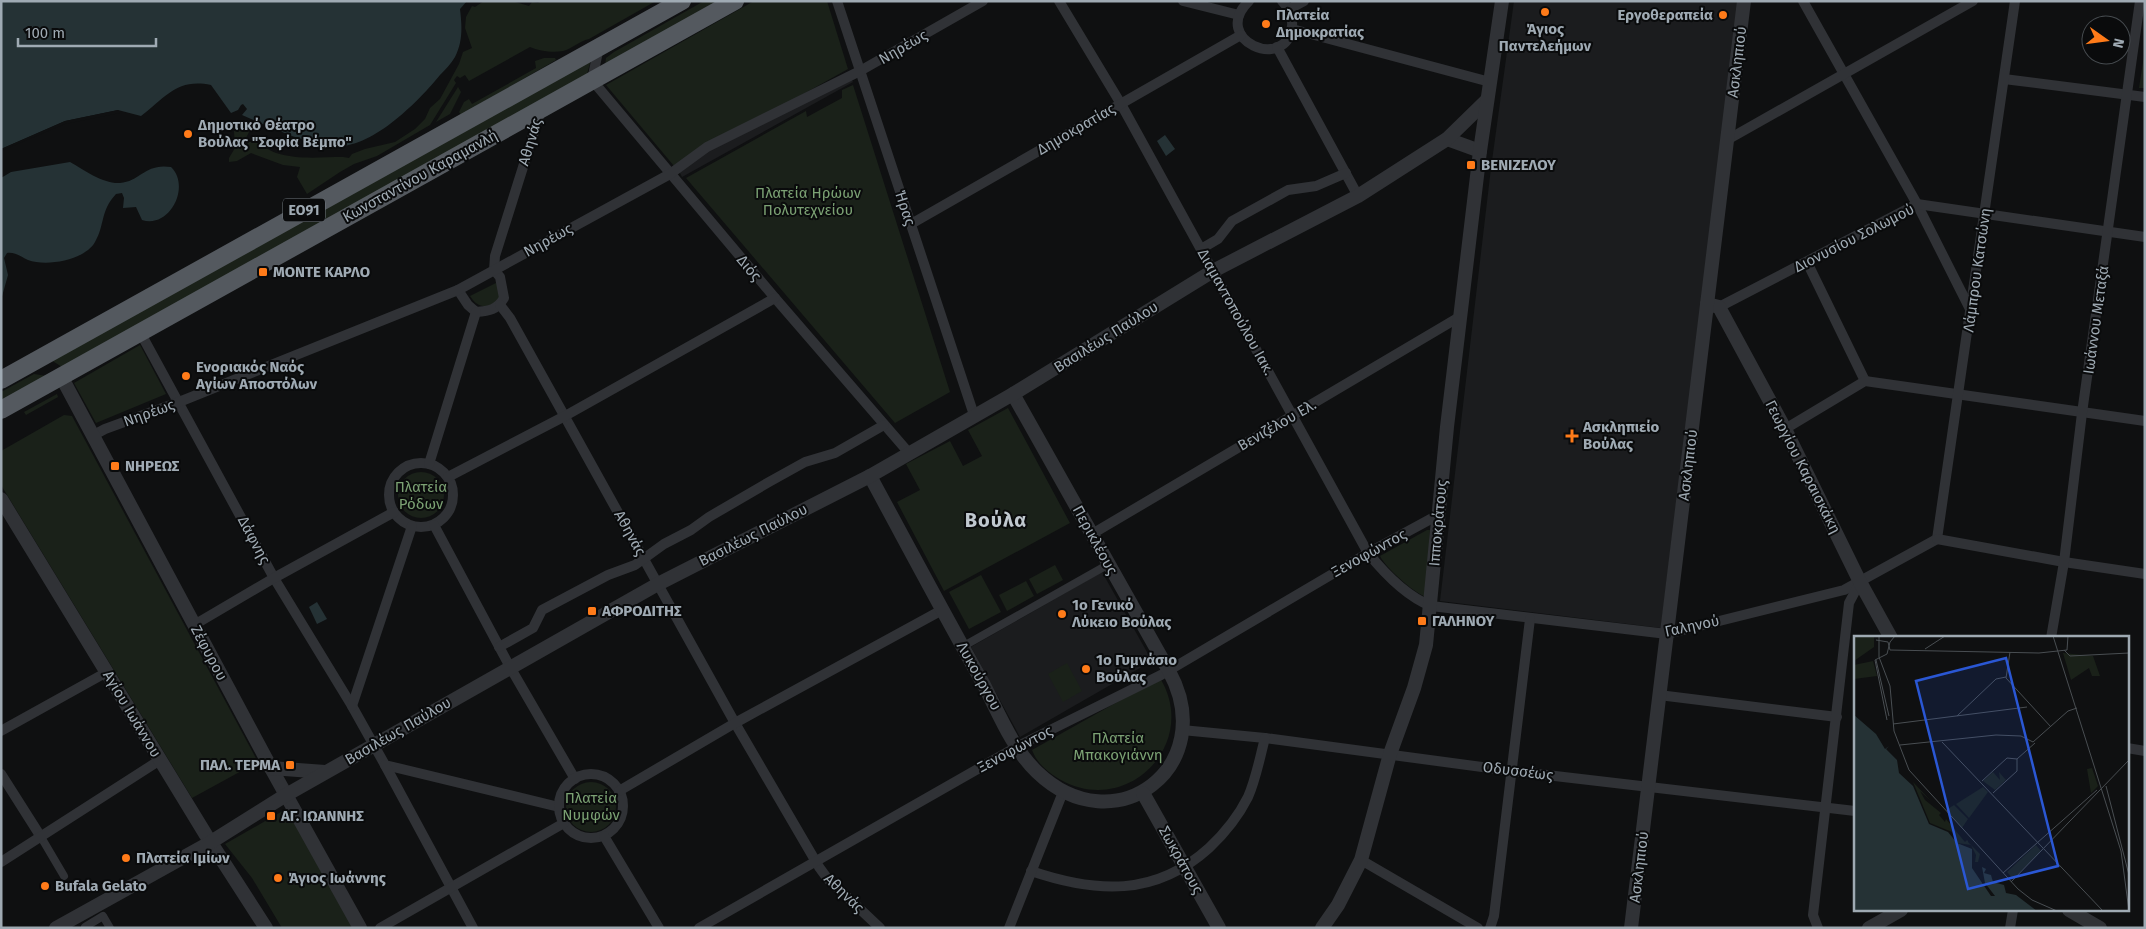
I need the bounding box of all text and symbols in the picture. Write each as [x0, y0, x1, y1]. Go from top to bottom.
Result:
place label: Πλατεία Δημοκρατίας [1275, 6, 1365, 41]
marker: Άγιος Παντελεήμων [1539, 6, 1551, 18]
place label: Εργοθεραπεία [1617, 6, 1713, 24]
marker: Εργοθεραπεία [1717, 9, 1729, 21]
scale bar [18, 15, 155, 47]
north arrow [2081, 15, 2131, 65]
marker: Πλατεία Δημοκρατίας [1260, 18, 1272, 30]
place label: Άγιος Παντελεήμων [1499, 20, 1592, 55]
text: 100 m [25, 24, 65, 42]
street label: Ασκληπιού [1724, 25, 1750, 99]
street label: Νηρέως [875, 26, 931, 68]
text: N [2109, 36, 2128, 50]
street label: Δημοκρατίας [1034, 99, 1118, 159]
place label: Δημοτικό Θέατρο Βούλας "Σοφία Βέμπο" [197, 116, 352, 151]
street label: Αθηνάς [514, 116, 546, 168]
street label: Κωνσταντίνου Καραμανλή [339, 126, 501, 226]
marker: Δημοτικό Θέατρο Βούλας "Σοφία Βέμπο" [182, 128, 194, 140]
place label: ΒΕΝΙΖΕΛΟΥ [1481, 156, 1557, 174]
marker: ΒΕΝΙΖΕΛΟΥ [1465, 159, 1477, 171]
park label: Πλατεία Ηρώων Πολυτεχνείου [755, 184, 862, 219]
street label: Ήρας [891, 188, 919, 228]
road number: ΕΟ91 [283, 198, 325, 222]
street label: Διονυσίου Σολωμού [1791, 200, 1917, 276]
street label: Λάμπρου Κατσώνη [1959, 207, 1995, 333]
street label: Νηρέως [520, 219, 576, 261]
street label: Διαμαντοπούλου Ιακ. [1194, 246, 1278, 378]
street label: Διός [733, 251, 765, 285]
place label: ΜΟΝΤΕ ΚΑΡΛΟ [273, 263, 370, 281]
street label: Ιωάννου Μεταξά [2079, 264, 2113, 375]
marker: ΜΟΝΤΕ ΚΑΡΛΟ [257, 266, 269, 278]
street label: Βασιλέως Παύλου [1051, 298, 1161, 376]
place label: Ενοριακός Ναός Αγίων Αποστόλων [195, 358, 318, 393]
marker: Ενοριακός Ναός Αγίων Αποστόλων [180, 370, 192, 382]
street label: Νηρέως [121, 395, 177, 431]
street label: Βενιζέλου Ελ. [1235, 395, 1319, 455]
street label: Γεωργίου Καραισκάκη [1762, 397, 1844, 537]
place label: Ασκληπιείο Βούλας [1582, 418, 1659, 453]
street label: Ασκληπιού [1675, 428, 1701, 502]
marker: Ασκληπιείο Βούλας [1565, 429, 1579, 443]
place label: ΝΗΡΕΩΣ [125, 457, 180, 475]
marker: ΝΗΡΕΩΣ [109, 460, 121, 472]
park label: Πλατεία Ρόδων [395, 478, 447, 513]
street label: Ιπποκράτους [1425, 479, 1451, 567]
street label: Βασιλέως Παύλου [696, 500, 810, 570]
street label: Περικλέους [1069, 502, 1121, 578]
street label: Αθηνάς [610, 507, 650, 559]
district label: Βούλα [965, 508, 1027, 532]
street label: Δάφνης [234, 513, 274, 567]
street label: Ξενοφώντος [1329, 525, 1409, 581]
place label: 1ο Γενικό Λύκειο Βούλας [1071, 596, 1172, 631]
place label: ΑΦΡΟΔΙΤΗΣ [601, 602, 682, 620]
marker: ΑΦΡΟΔΙΤΗΣ [586, 605, 598, 617]
marker: 1ο Γενικό Λύκειο Βούλας [1056, 608, 1068, 620]
street label: Γαληνού [1663, 611, 1721, 641]
place label: ΓΑΛΗΝΟΥ [1432, 612, 1496, 630]
marker: ΓΑΛΗΝΟΥ [1416, 615, 1428, 627]
street label: Ζέφυρου [187, 622, 231, 684]
inset map [1854, 636, 2128, 912]
street label: Λυκούργου [953, 639, 1005, 713]
place label: 1ο Γυμνάσιο Βούλας [1096, 651, 1177, 686]
marker: 1ο Γυμνάσιο Βούλας [1080, 663, 1092, 675]
street label: Αγίου Ιωάννου [99, 667, 165, 761]
street label: Βασιλέως Παύλου [342, 693, 454, 769]
street label: Ξενοφώντος [974, 722, 1056, 776]
park label: Πλατεία Μπακογιάννη [1073, 729, 1163, 764]
place label: ΠΑΛ. ΤΕΡΜΑ [200, 756, 281, 774]
street label: Οδυσσέως [1482, 758, 1554, 784]
marker: ΠΑΛ. ΤΕΡΜΑ [284, 759, 296, 771]
park label: Πλατεία Νυμφών [562, 789, 621, 824]
place label: ΑΓ. ΙΩΑΝΝΗΣ [280, 807, 364, 825]
marker: ΑΓ. ΙΩΑΝΝΗΣ [265, 810, 277, 822]
street label: Σωκράτους [1155, 823, 1207, 897]
street label: Ασκληπιού [1626, 830, 1652, 904]
place label: Πλατεία Ιμίων [136, 849, 230, 867]
marker: Πλατεία Ιμίων [120, 852, 132, 864]
place label: Άγιος Ιωάννης [288, 869, 387, 887]
street label: Αθηνάς [820, 870, 868, 916]
marker: Άγιος Ιωάννης [272, 872, 284, 884]
place label: Bufala Gelato [55, 877, 147, 895]
marker: Bufala Gelato [39, 880, 51, 892]

